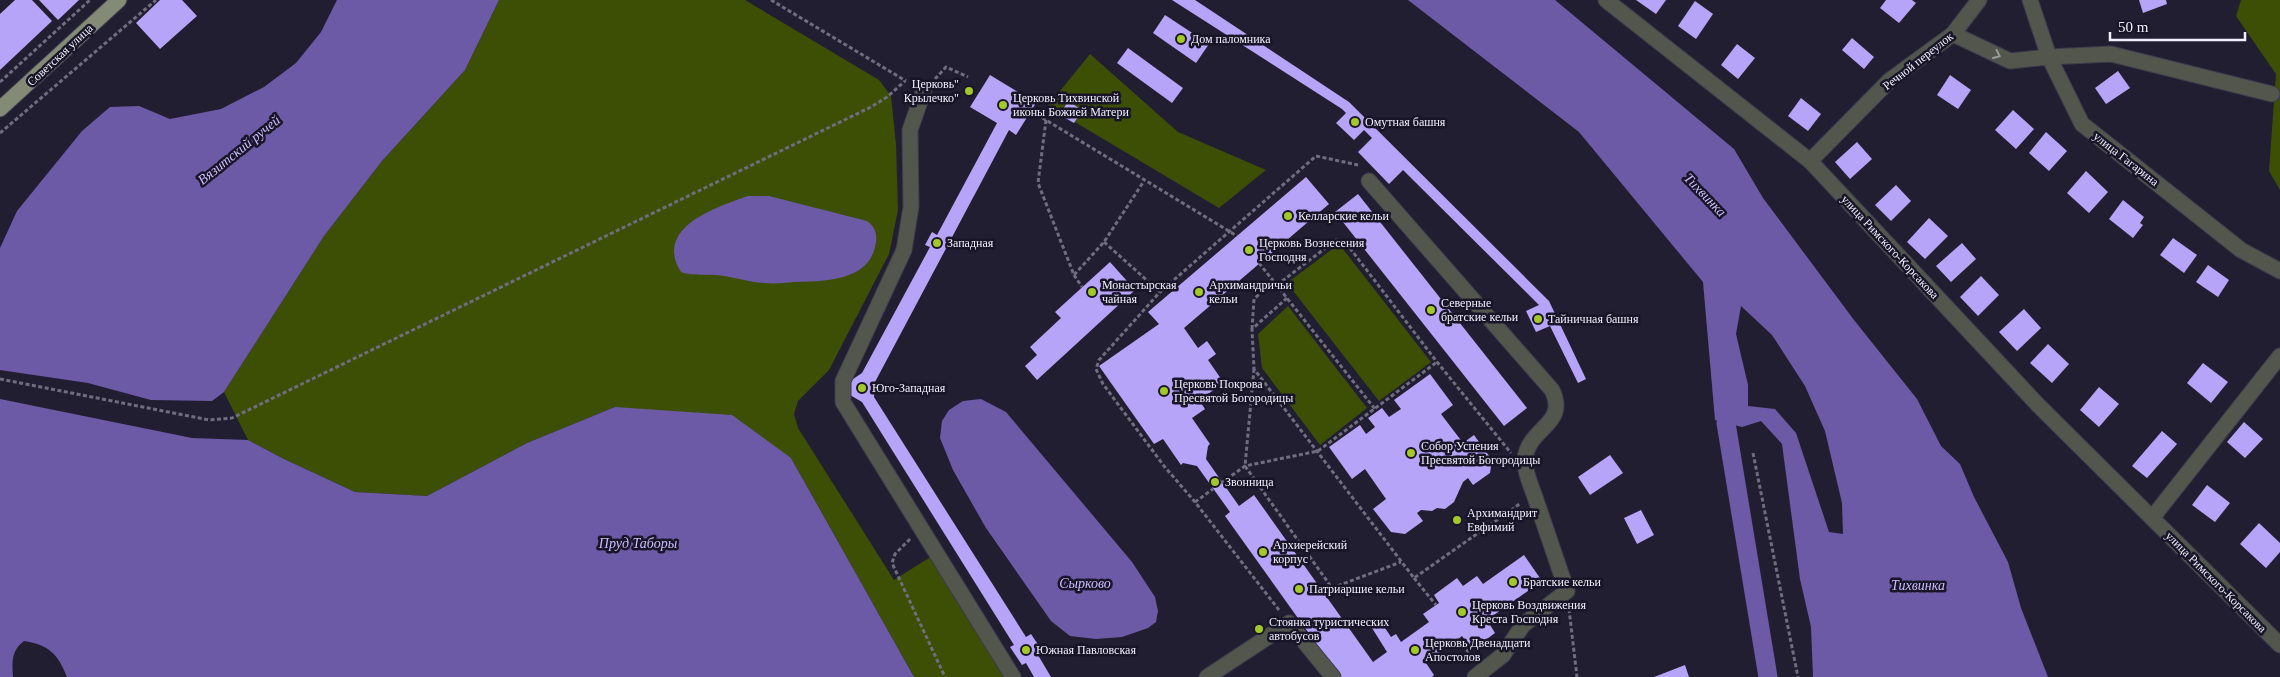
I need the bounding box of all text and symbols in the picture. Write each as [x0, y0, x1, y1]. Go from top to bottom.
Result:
scale bar [2110, 10, 2245, 42]
text: 50 m [2118, 19, 2149, 35]
street label: Советская улица [24, 21, 96, 89]
street label: Речной переулок [1880, 29, 1956, 93]
place label: Дом паломника [1191, 32, 1271, 46]
marker: Дом паломника [1175, 33, 1187, 45]
one-way arrow [1992, 49, 2001, 59]
place label: Церковь" Крылечко" [904, 77, 959, 105]
marker: Церковь" Крылечко" [963, 85, 975, 97]
place label: Церковь Тихвинской иконы Божией Матери [1013, 91, 1129, 119]
marker: Церковь Тихвинской иконы Божией Матери [997, 99, 1009, 111]
water label: Вязитский ручей [195, 112, 283, 188]
place label: Омутная башня [1365, 115, 1446, 129]
marker: Омутная башня [1349, 116, 1361, 128]
street label: улица Гагарина [2091, 129, 2162, 189]
water label: Тихвинка [1681, 170, 1729, 220]
street label: улица Римского-Корсакова [1838, 192, 1942, 302]
place label: Келларские кельи [1298, 209, 1389, 223]
marker: Келларские кельи [1282, 210, 1294, 222]
place label: Западная [947, 236, 994, 250]
place label: Церковь Вознесения Господня [1259, 236, 1365, 264]
marker: Западная [931, 237, 943, 249]
marker: Церковь Вознесения Господня [1243, 244, 1255, 256]
place label: Монастырская чайная [1102, 278, 1177, 306]
place label: Архимандричьи кельи [1209, 278, 1292, 306]
marker: Монастырская чайная [1086, 286, 1098, 298]
marker: Архимандричьи кельи [1193, 286, 1205, 298]
place label: Северные братские кельи [1441, 296, 1519, 324]
marker: Северные братские кельи [1425, 304, 1437, 316]
place label: Тайничная башня [1548, 312, 1639, 326]
marker: Тайничная башня [1532, 313, 1544, 325]
place label: Церковь Покрова Пресвятой Богородицы [1174, 377, 1293, 405]
place label: Юго-Западная [872, 381, 946, 395]
marker: Юго-Западная [856, 382, 868, 394]
marker: Церковь Покрова Пресвятой Богородицы [1158, 385, 1170, 397]
place label: Собор Успения Пресвятой Богородицы [1421, 439, 1540, 467]
marker: Собор Успения Пресвятой Богородицы [1405, 447, 1417, 459]
place label: Звонница [1225, 475, 1274, 489]
marker: Звонница [1209, 476, 1221, 488]
place label: Архимандрит Евфимий [1467, 506, 1538, 534]
marker: Архимандрит Евфимий [1451, 514, 1463, 526]
street label: улица Римского-Корсакова [2163, 529, 2270, 636]
water label: Пруд Таборы [598, 536, 677, 551]
place label: Архиерейский корпус [1273, 538, 1348, 566]
marker: Архиерейский корпус [1257, 546, 1269, 558]
place label: Братские кельи [1523, 575, 1602, 589]
water label: Сырково [1059, 576, 1111, 591]
marker: Братские кельи [1507, 576, 1519, 588]
water label: Тихвинка [1891, 578, 1945, 593]
place label: Патриаршие кельи [1309, 582, 1405, 596]
marker: Патриаршие кельи [1293, 583, 1305, 595]
place label: Церковь Воздвижения Креста Господня [1472, 598, 1586, 626]
marker: Церковь Воздвижения Креста Господня [1456, 606, 1468, 618]
place label: Стоянка туристических автобусов [1269, 615, 1389, 643]
marker: Стоянка туристических автобусов [1253, 623, 1265, 635]
place label: Церковь Двенадцати Апостолов [1425, 636, 1531, 664]
place label: Южная Павловская [1036, 643, 1136, 657]
marker: Южная Павловская [1020, 644, 1032, 656]
marker: Церковь Двенадцати Апостолов [1409, 644, 1421, 656]

